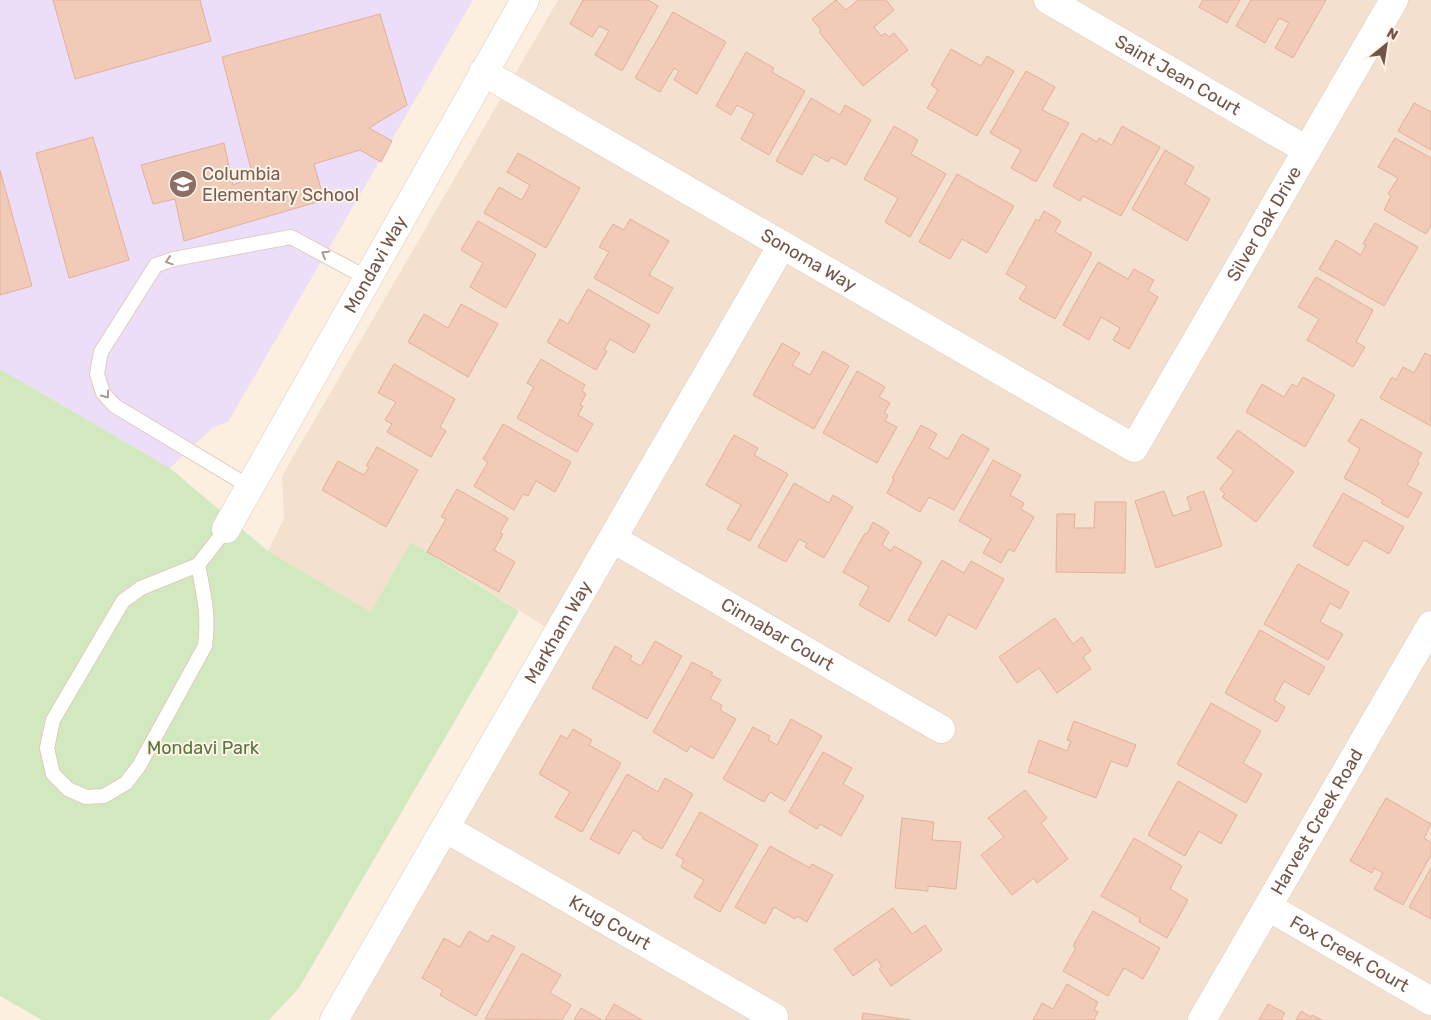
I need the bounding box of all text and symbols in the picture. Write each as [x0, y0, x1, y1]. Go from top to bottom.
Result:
north arrow [1361, 20, 1411, 70]
text: N [1384, 24, 1401, 44]
street label: Saint Jean Court [1111, 30, 1245, 120]
street label: Silver Oak Drive [1222, 162, 1306, 285]
place label: Columbia Elementary School [202, 163, 359, 206]
school or university icon: Columbia Elementary School [168, 169, 198, 199]
street label: Mondavi Way [339, 212, 412, 317]
street label: Sonoma Way [757, 224, 860, 296]
one-way arrow [321, 250, 330, 260]
one-way arrow [165, 255, 173, 265]
one-way arrow [101, 389, 109, 398]
street label: Markham Way [520, 577, 597, 687]
street label: Cinnabar Court [717, 593, 838, 676]
park label: Mondavi Park [147, 737, 260, 759]
street label: Harvest Creek Road [1266, 745, 1368, 899]
street label: Krug Court [565, 890, 655, 955]
street label: Fox Creek Court [1286, 911, 1413, 997]

